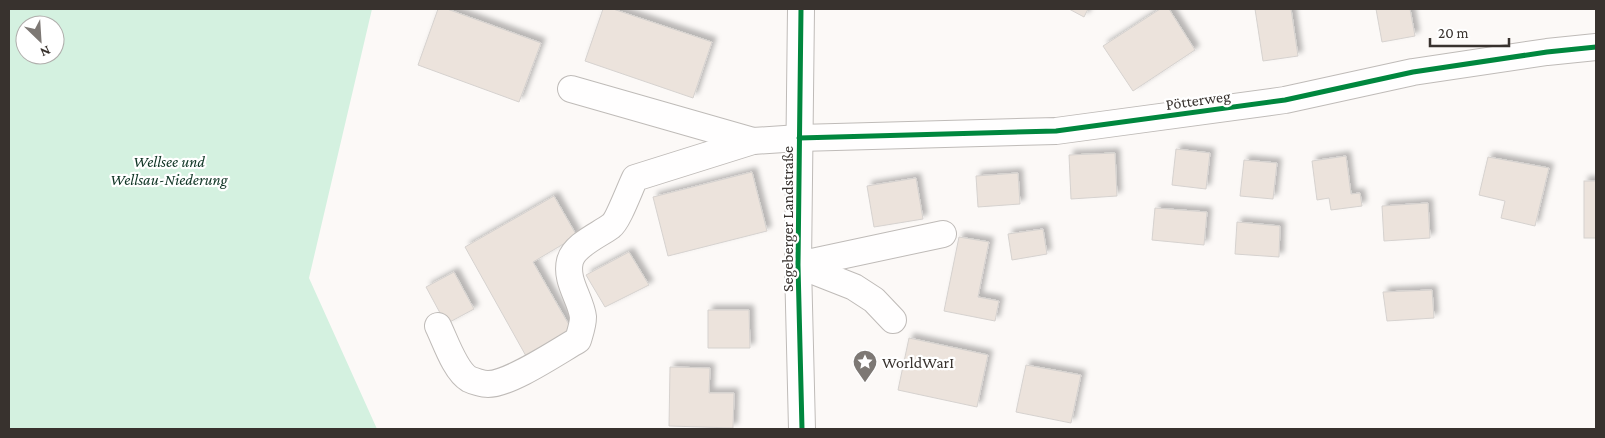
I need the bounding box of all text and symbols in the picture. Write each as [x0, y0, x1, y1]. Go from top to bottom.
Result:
north arrow [15, 15, 65, 65]
scale bar [1430, 15, 1509, 47]
text: 20 m [1438, 25, 1469, 41]
text: N [37, 43, 53, 61]
street label: Pötterweg [1164, 87, 1232, 114]
street label: Segeberger Landstraße [779, 146, 797, 292]
park label: Wellsee und Wellsau-Niederung [110, 153, 229, 189]
place icon: WorldWarI [852, 349, 878, 383]
place label: WorldWarI [882, 354, 954, 371]

